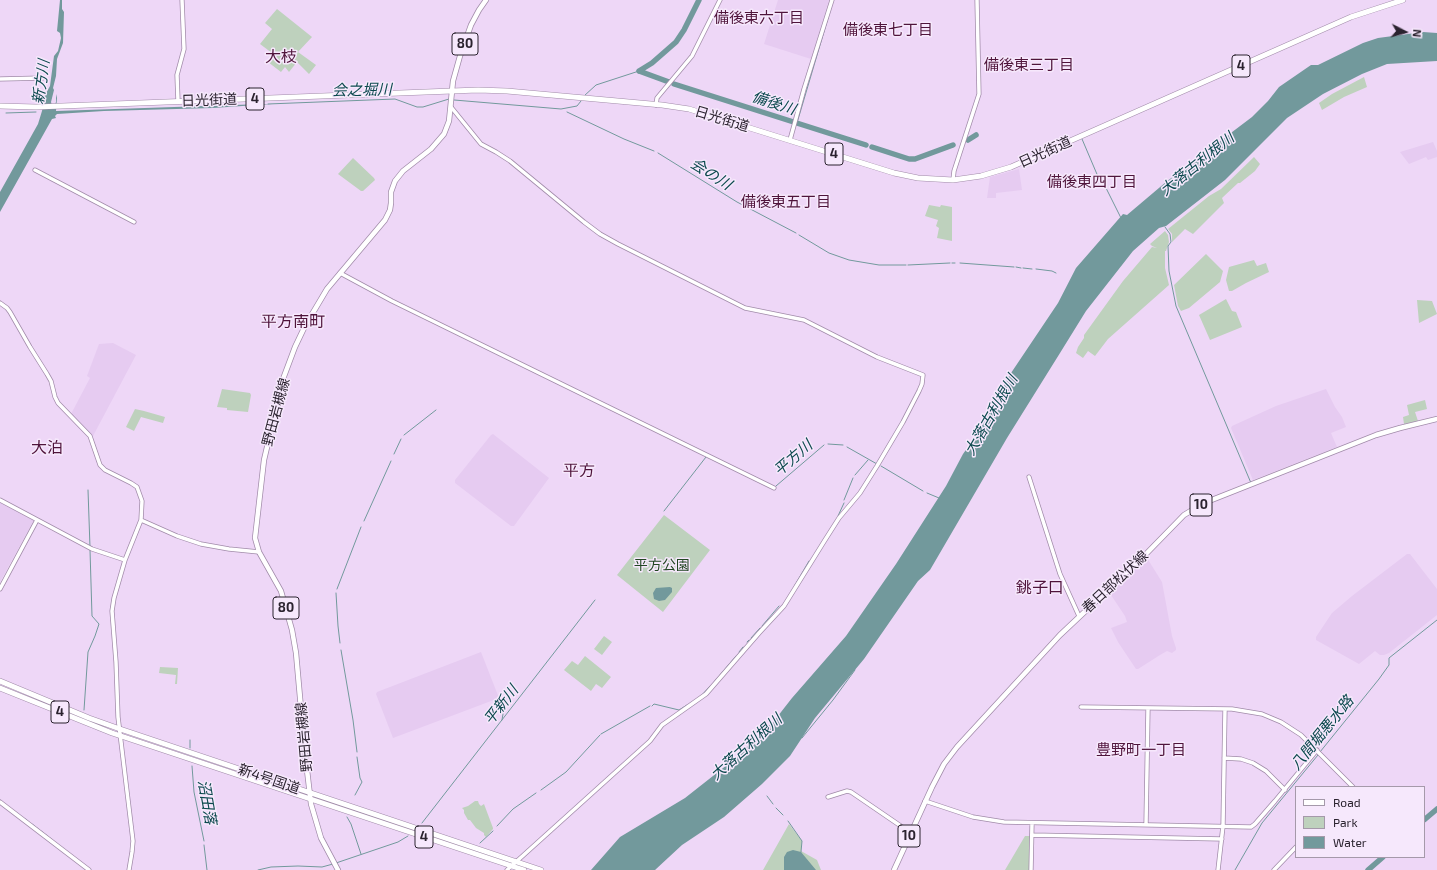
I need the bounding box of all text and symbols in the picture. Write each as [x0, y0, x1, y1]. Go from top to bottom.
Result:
district label: 備後東六丁目 [714, 9, 804, 27]
north arrow [1385, 12, 1425, 52]
district label: 備後東七丁目 [843, 21, 933, 39]
text: N [1411, 29, 1424, 38]
road number: 80 [452, 33, 478, 55]
district label: 大枝 [265, 47, 297, 67]
road number: 4 [1232, 55, 1250, 77]
district label: 備後東三丁目 [984, 56, 1074, 74]
water label: 新方川 [29, 58, 53, 106]
water label: 会之堀川 [332, 80, 392, 100]
water label: 備後川 [750, 87, 798, 119]
road number: 4 [246, 88, 264, 110]
street label: 日光街道 [181, 91, 237, 109]
street label: 日光街道 [693, 103, 751, 135]
water label: 大落古利根川 [1156, 129, 1238, 199]
street label: 日光街道 [1016, 133, 1074, 171]
road number: 4 [825, 143, 843, 165]
water label: 会の川 [687, 154, 735, 194]
district label: 備後東四丁目 [1047, 173, 1137, 191]
district label: 備後東五丁目 [741, 193, 831, 211]
district label: 平方南町 [261, 312, 325, 332]
water label: 大落古利根川 [961, 372, 1021, 458]
street label: 野田岩槻線 [259, 376, 293, 448]
water label: 平方川 [770, 436, 816, 480]
district label: 大泊 [31, 438, 63, 458]
district label: 平方 [563, 461, 595, 481]
road number: 10 [1190, 494, 1212, 516]
street label: 春日部松伏線 [1079, 547, 1151, 617]
park label: 平方公園 [634, 557, 690, 573]
district label: 銚子口 [1016, 578, 1064, 598]
road number: 80 [273, 597, 299, 619]
water label: 平新川 [480, 682, 522, 728]
water label: 八間堀悪水路 [1287, 692, 1357, 774]
road number: 4 [51, 701, 69, 723]
street label: 野田岩槻線 [293, 701, 315, 773]
water label: 大落古利根川 [707, 710, 785, 784]
district label: 豊野町一丁目 [1096, 741, 1186, 759]
street label: 新4号国道 [236, 761, 302, 797]
water label: 沼田落 [194, 778, 220, 826]
legend [1295, 786, 1425, 858]
text: Road [1333, 795, 1361, 809]
text: Park [1333, 815, 1358, 829]
road number: 10 [898, 825, 920, 847]
road number: 4 [415, 826, 433, 848]
text: Water [1333, 835, 1367, 849]

